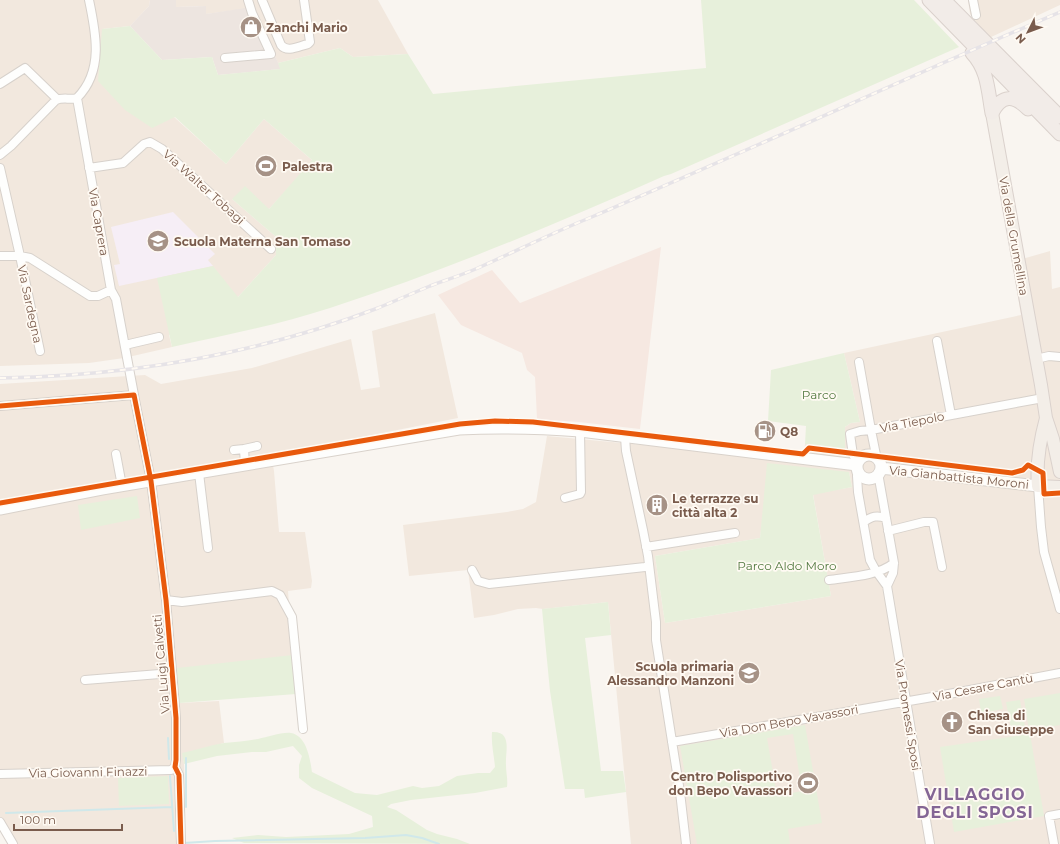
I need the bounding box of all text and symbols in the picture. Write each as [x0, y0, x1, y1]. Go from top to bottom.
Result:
north arrow [1008, 12, 1048, 52]
shop icon: Zanchi Mario [238, 14, 264, 40]
place label: Zanchi Mario [266, 20, 348, 35]
text: N [1012, 31, 1029, 47]
street label: Via Walter Tobagi [160, 146, 248, 228]
sports icon: Palestra [253, 153, 279, 179]
place label: Palestra [282, 159, 333, 174]
street label: Via della Grumellina [996, 175, 1032, 297]
street label: Via Caprera [86, 187, 112, 257]
school or university icon: Scuola Materna San Tomaso [145, 228, 171, 254]
place label: Scuola Materna San Tomaso [174, 234, 351, 249]
street label: Via Sardegna [14, 264, 46, 344]
park label: Parco [802, 387, 836, 402]
street label: Via Tiepolo [878, 408, 946, 436]
fuel station icon: Q8 [752, 418, 778, 444]
place label: Q8 [780, 424, 798, 439]
street label: Via Gianbattista Moroni [888, 462, 1030, 492]
place label: Le terrazze su città alta 2 [672, 491, 759, 520]
building icon: Le terrazze su città alta 2 [644, 492, 670, 518]
park label: Parco Aldo Moro [737, 558, 837, 573]
street label: Via Luigi Calvetti [149, 614, 173, 714]
street label: Via Promessi Sposi [892, 658, 924, 772]
place label: Scuola primaria Alessandro Manzoni [606, 659, 734, 688]
school or university icon: Scuola primaria Alessandro Manzoni [736, 660, 762, 686]
street label: Via Cesare Cantù [932, 670, 1034, 704]
street label: Via Don Bepo Vavassori [718, 701, 860, 741]
place label: Chiesa di San Giuseppe [968, 708, 1054, 737]
church icon: Chiesa di San Giuseppe [939, 709, 965, 735]
street label: Via Giovanni Finazzi [28, 763, 148, 781]
place label: Centro Polisportivo don Bepo Vavassori [669, 769, 792, 798]
sports icon: Centro Polisportivo don Bepo Vavassori [795, 770, 821, 796]
district label: VILLAGGIO DEGLI SPOSI [916, 785, 1034, 822]
scale bar [14, 806, 122, 832]
text: 100 m [20, 812, 56, 827]

